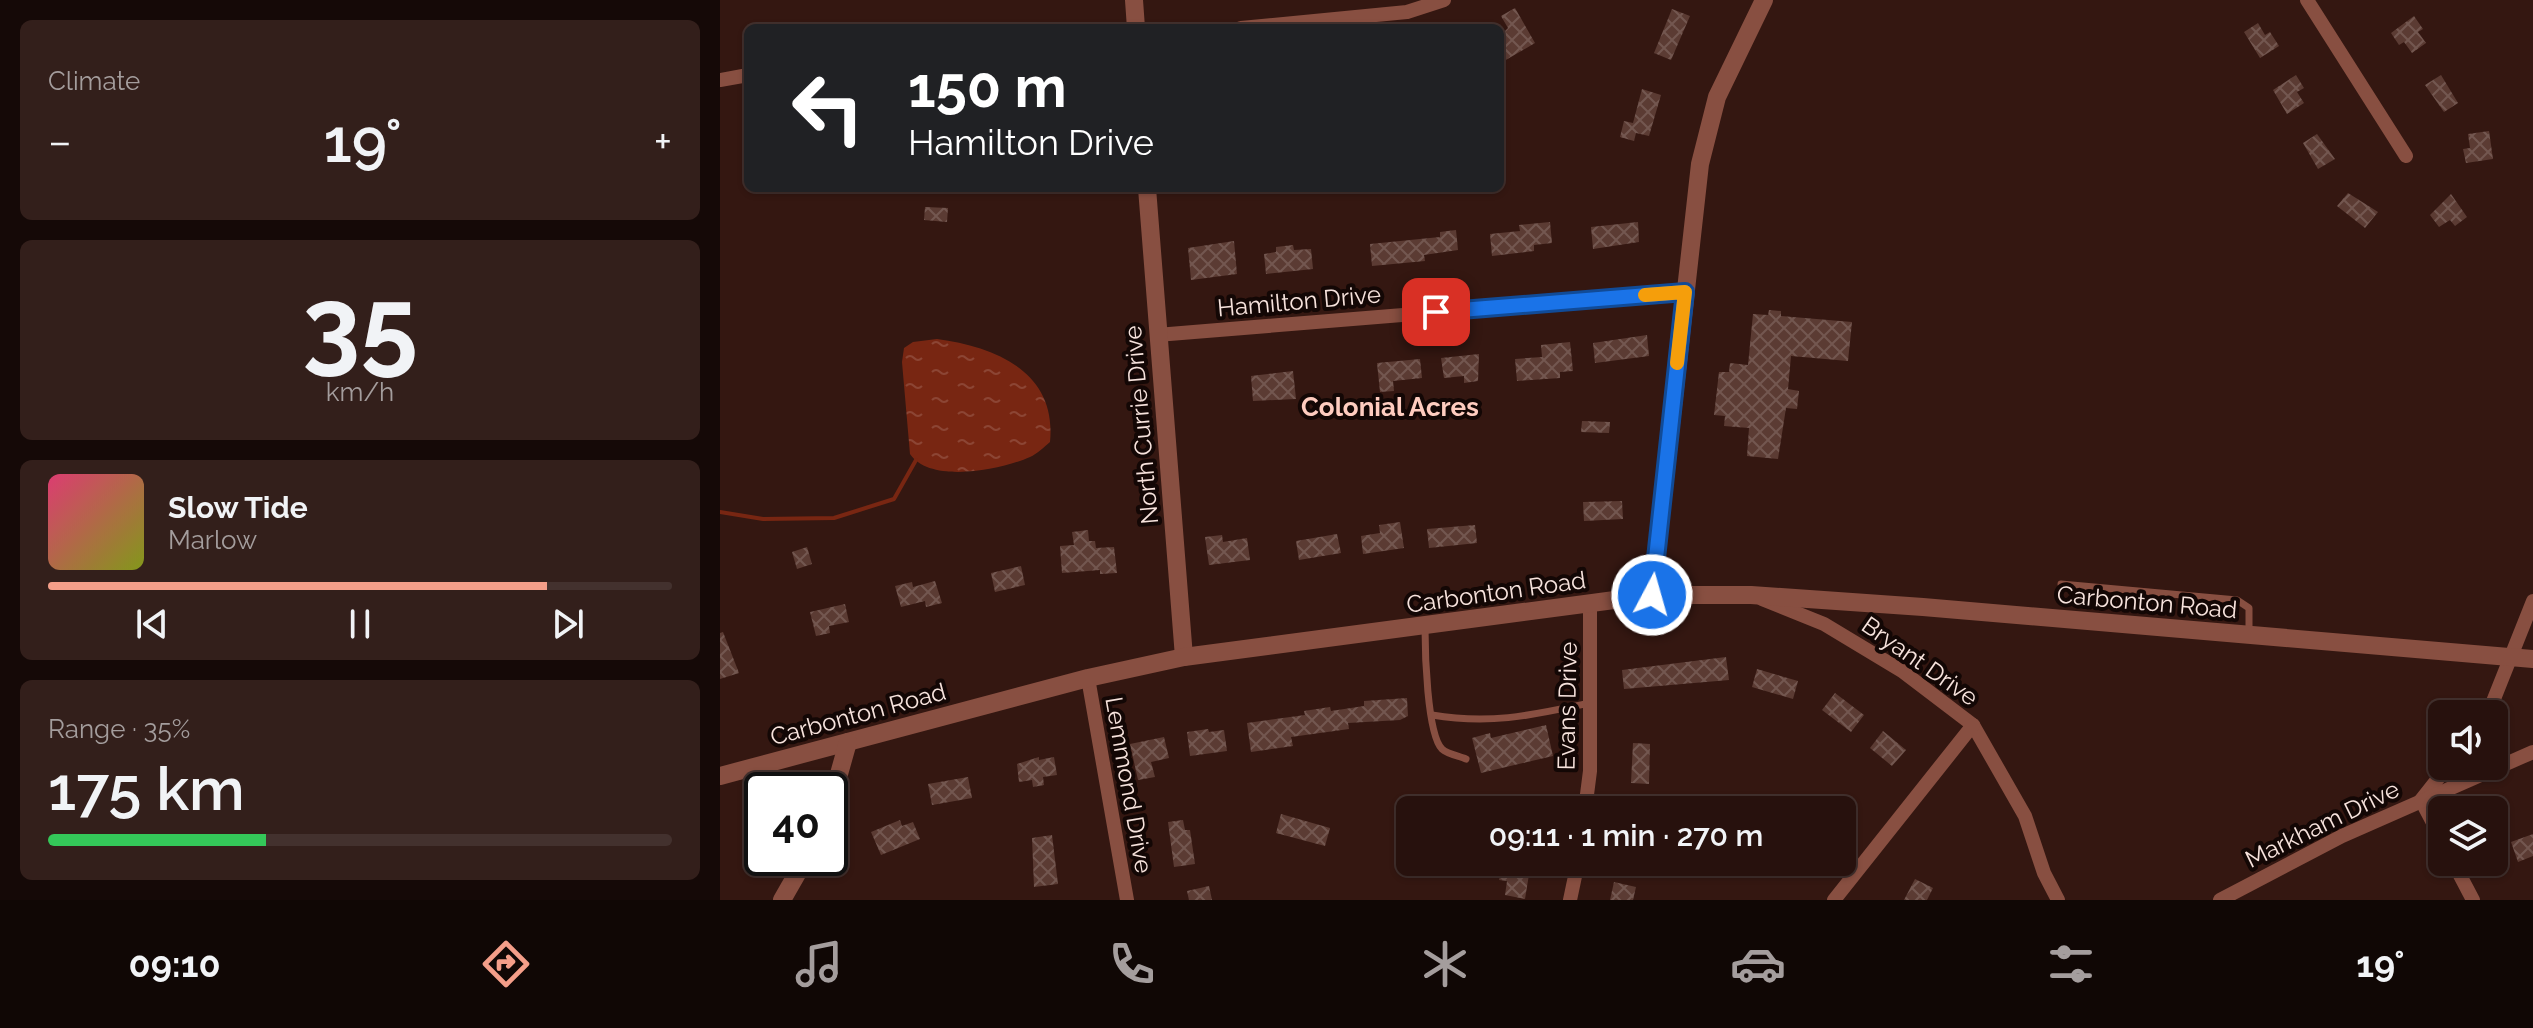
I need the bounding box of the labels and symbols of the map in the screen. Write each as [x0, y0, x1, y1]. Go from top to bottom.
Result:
pin [1402, 278, 1470, 346]
street label: Hamilton Drive [1216, 279, 1382, 323]
street label: North Currie Drive [1118, 324, 1164, 526]
district label: Colonial Acres [1301, 392, 1479, 422]
position arrow [1610, 553, 1694, 637]
street label: Carbonton Road [1405, 565, 1587, 619]
street label: Carbonton Road [2056, 580, 2238, 624]
street label: Bryant Drive [1856, 610, 1984, 712]
street label: Evans Drive [1551, 641, 1583, 771]
street label: Carbonton Road [767, 677, 949, 751]
street label: Lemmond Drive [1099, 695, 1159, 875]
speed limit sign: 40 [744, 772, 848, 876]
street label: Markham Drive [2240, 774, 2404, 874]

